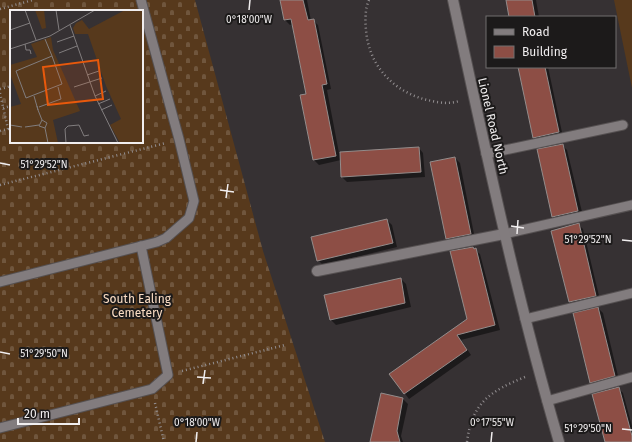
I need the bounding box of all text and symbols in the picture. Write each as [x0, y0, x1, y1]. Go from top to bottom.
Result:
inset map [10, 10, 143, 143]
text: 0°18'00"W [226, 14, 273, 26]
legend [486, 16, 616, 68]
text: Road [522, 25, 550, 39]
text: Building [522, 45, 568, 59]
street label: Lionel Road North [475, 76, 511, 176]
text: 51°29'52"N [20, 159, 68, 171]
text: 51°29'52"N [564, 234, 612, 246]
park label: South Ealing Cemetery [103, 292, 172, 320]
text: 51°29'50"N [20, 348, 68, 360]
scale bar [18, 400, 79, 426]
text: 20 m [24, 407, 50, 421]
text: 0°18'00"W [174, 417, 221, 429]
text: 0°17'55"W [470, 417, 515, 429]
text: 51°29'50"N [564, 423, 612, 435]

